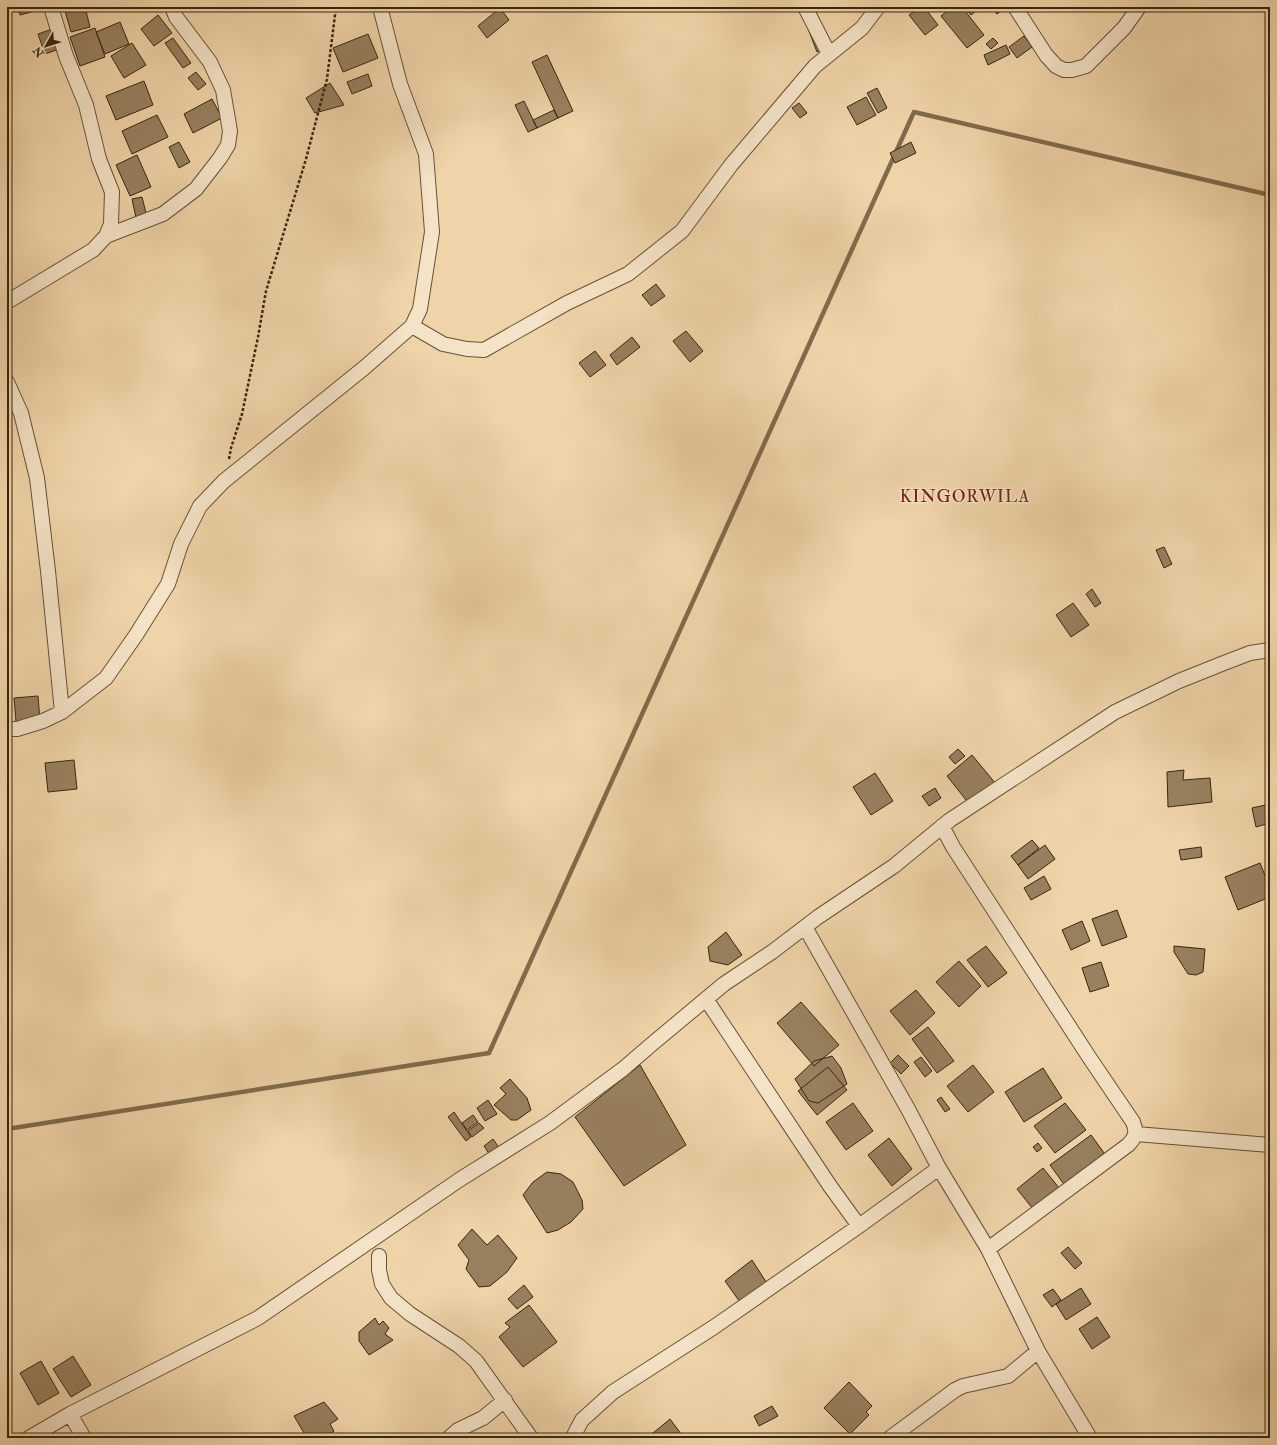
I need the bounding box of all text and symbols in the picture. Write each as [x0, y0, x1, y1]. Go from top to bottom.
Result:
north arrow [26, 26, 66, 66]
text: N [30, 43, 47, 61]
district label: KINGORWILA [900, 486, 1030, 507]

